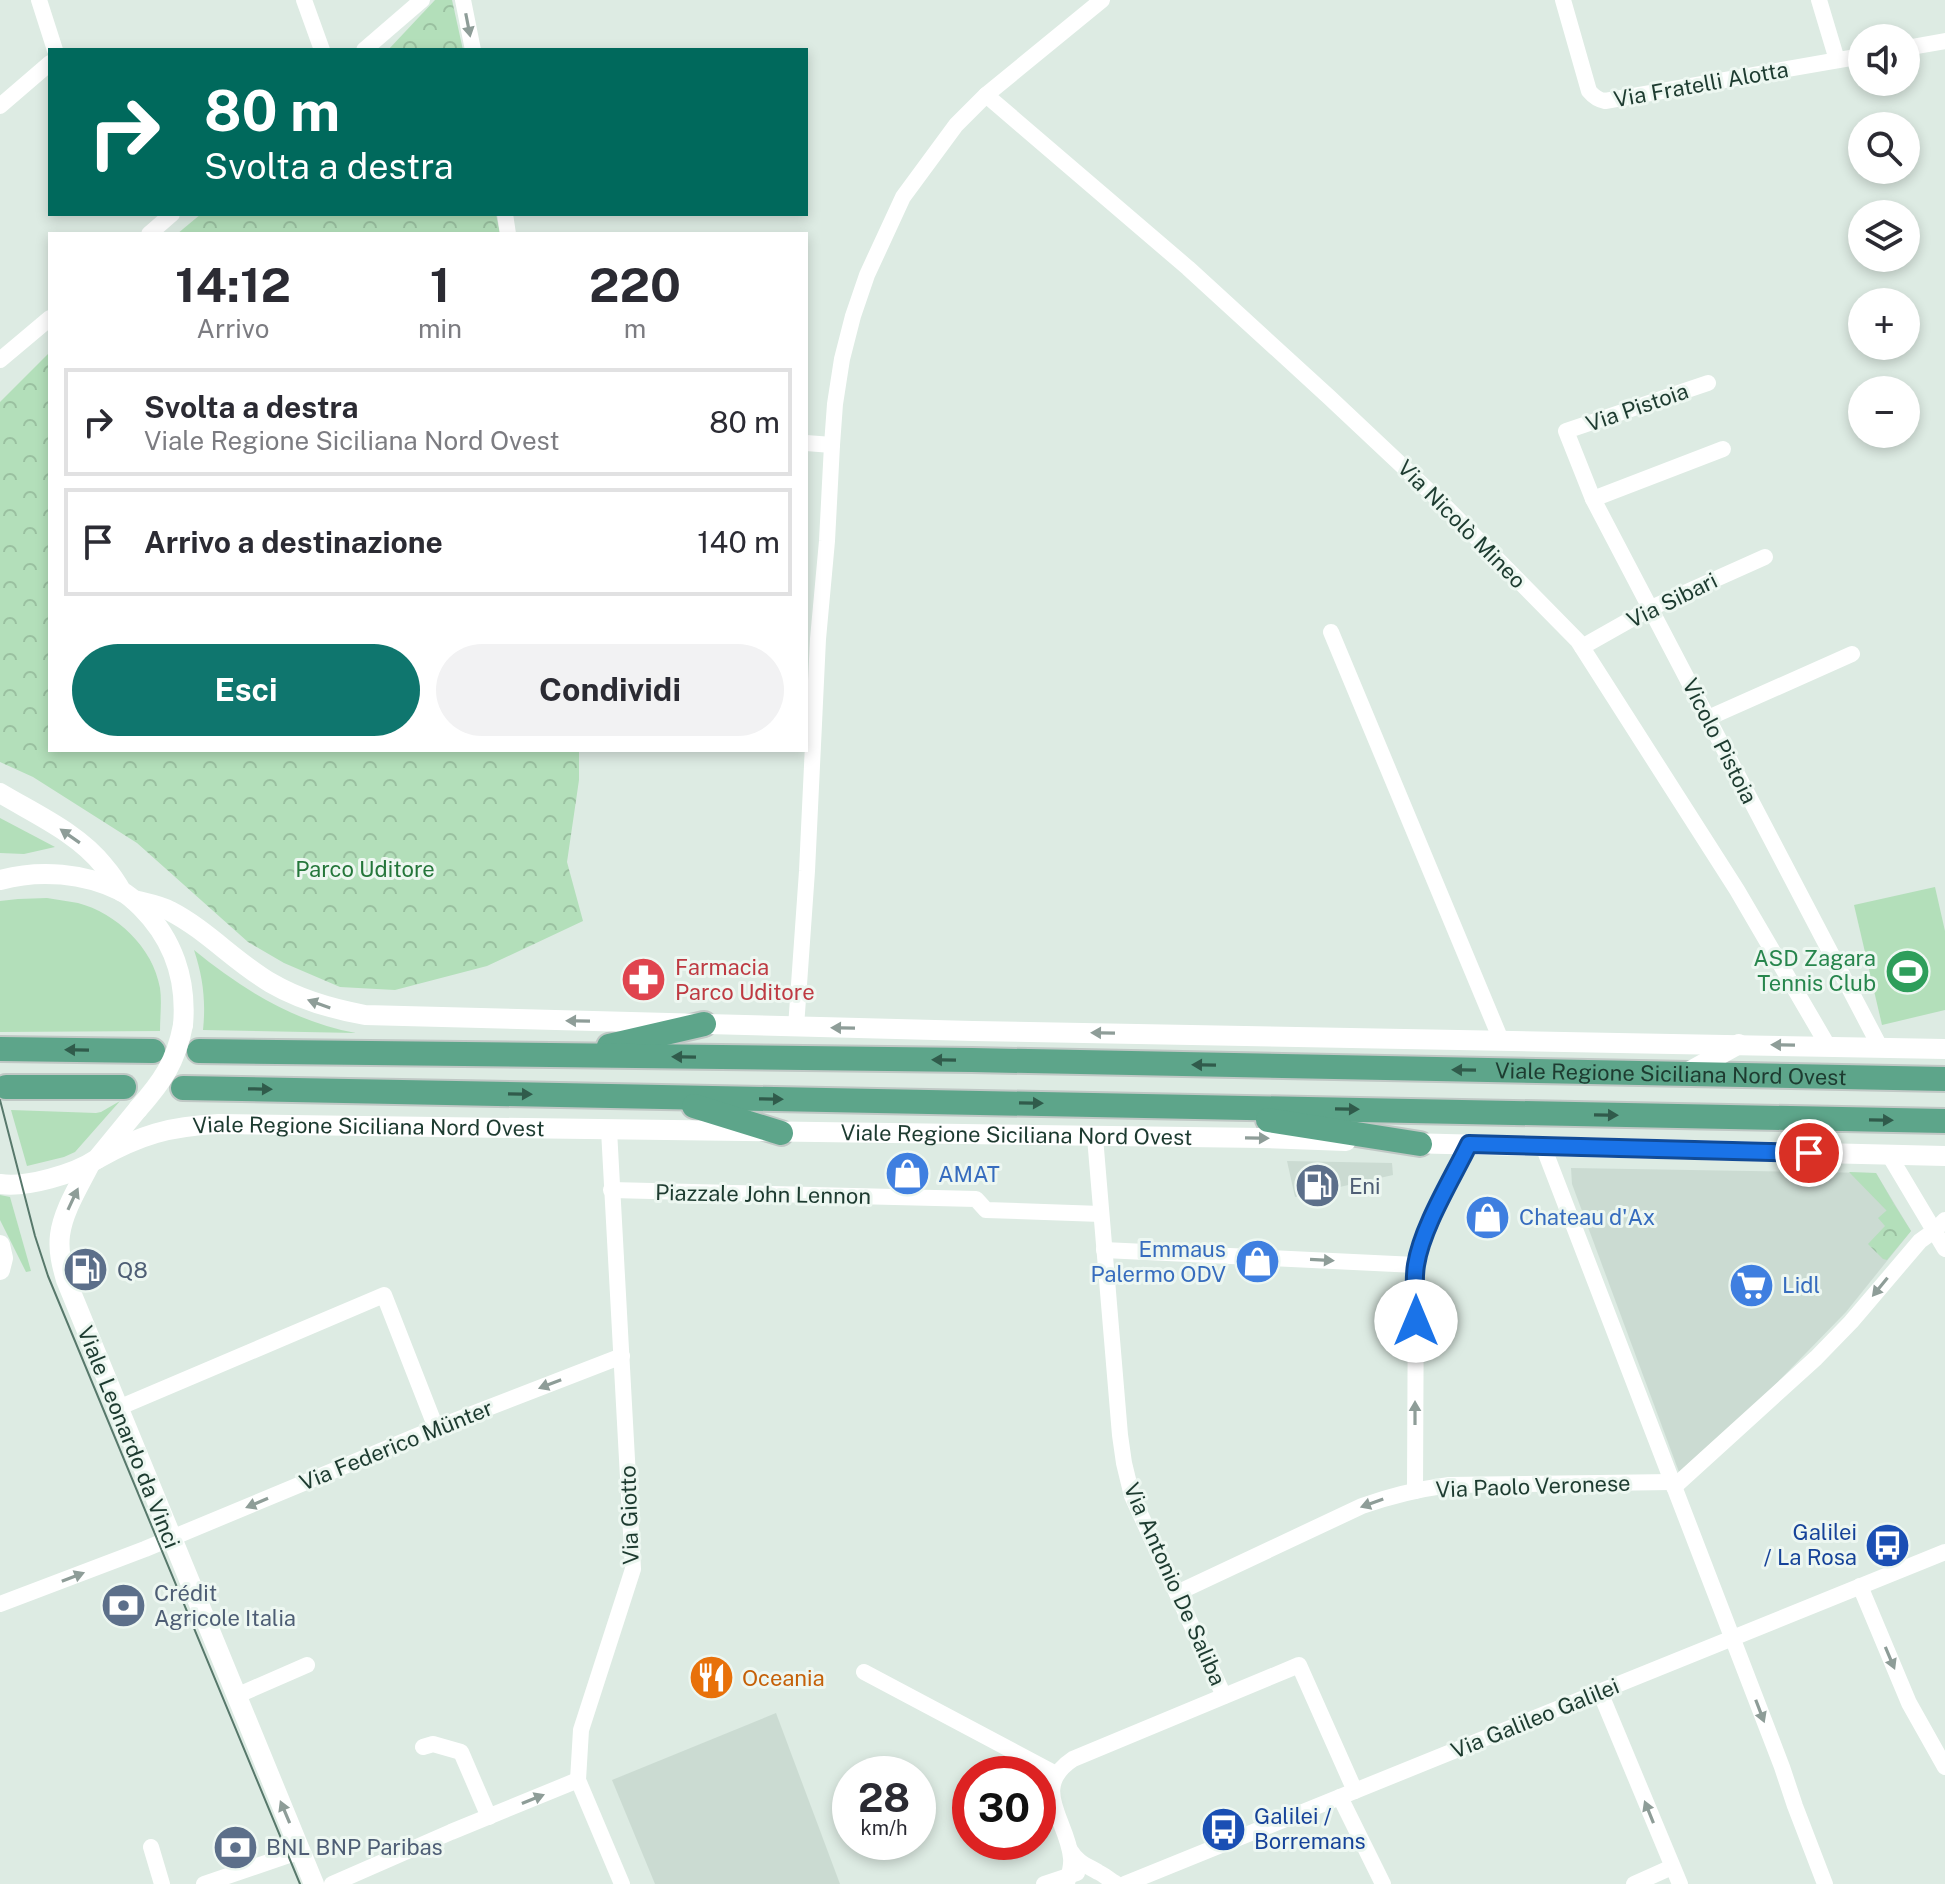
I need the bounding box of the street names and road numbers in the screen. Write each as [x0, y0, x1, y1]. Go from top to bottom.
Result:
street label: Via Fratelli Alotta [1612, 56, 1790, 112]
street label: Via Pistoia [1582, 377, 1692, 437]
street label: Via Nicolò Mineo [1393, 455, 1531, 593]
street label: Via Sibari [1623, 567, 1721, 633]
street label: Vicolo Pistoia [1677, 674, 1763, 808]
street label: Viale Regione Siciliana Nord Ovest [1495, 1057, 1847, 1090]
street label: Viale Regione Siciliana Nord Ovest [192, 1111, 545, 1141]
street label: Viale Regione Siciliana Nord Ovest [840, 1119, 1193, 1150]
street label: Piazzale John Lennon [655, 1179, 871, 1209]
street label: Viale Leonardo da Vinci [72, 1322, 186, 1552]
street label: Via Federico Münter [296, 1394, 496, 1496]
street label: Via Giotto [614, 1465, 644, 1565]
street label: Via Paolo Veronese [1435, 1470, 1631, 1502]
street label: Via Antonio De Saliba [1119, 1479, 1231, 1689]
street label: Via Galileo Galilei [1447, 1672, 1623, 1764]

